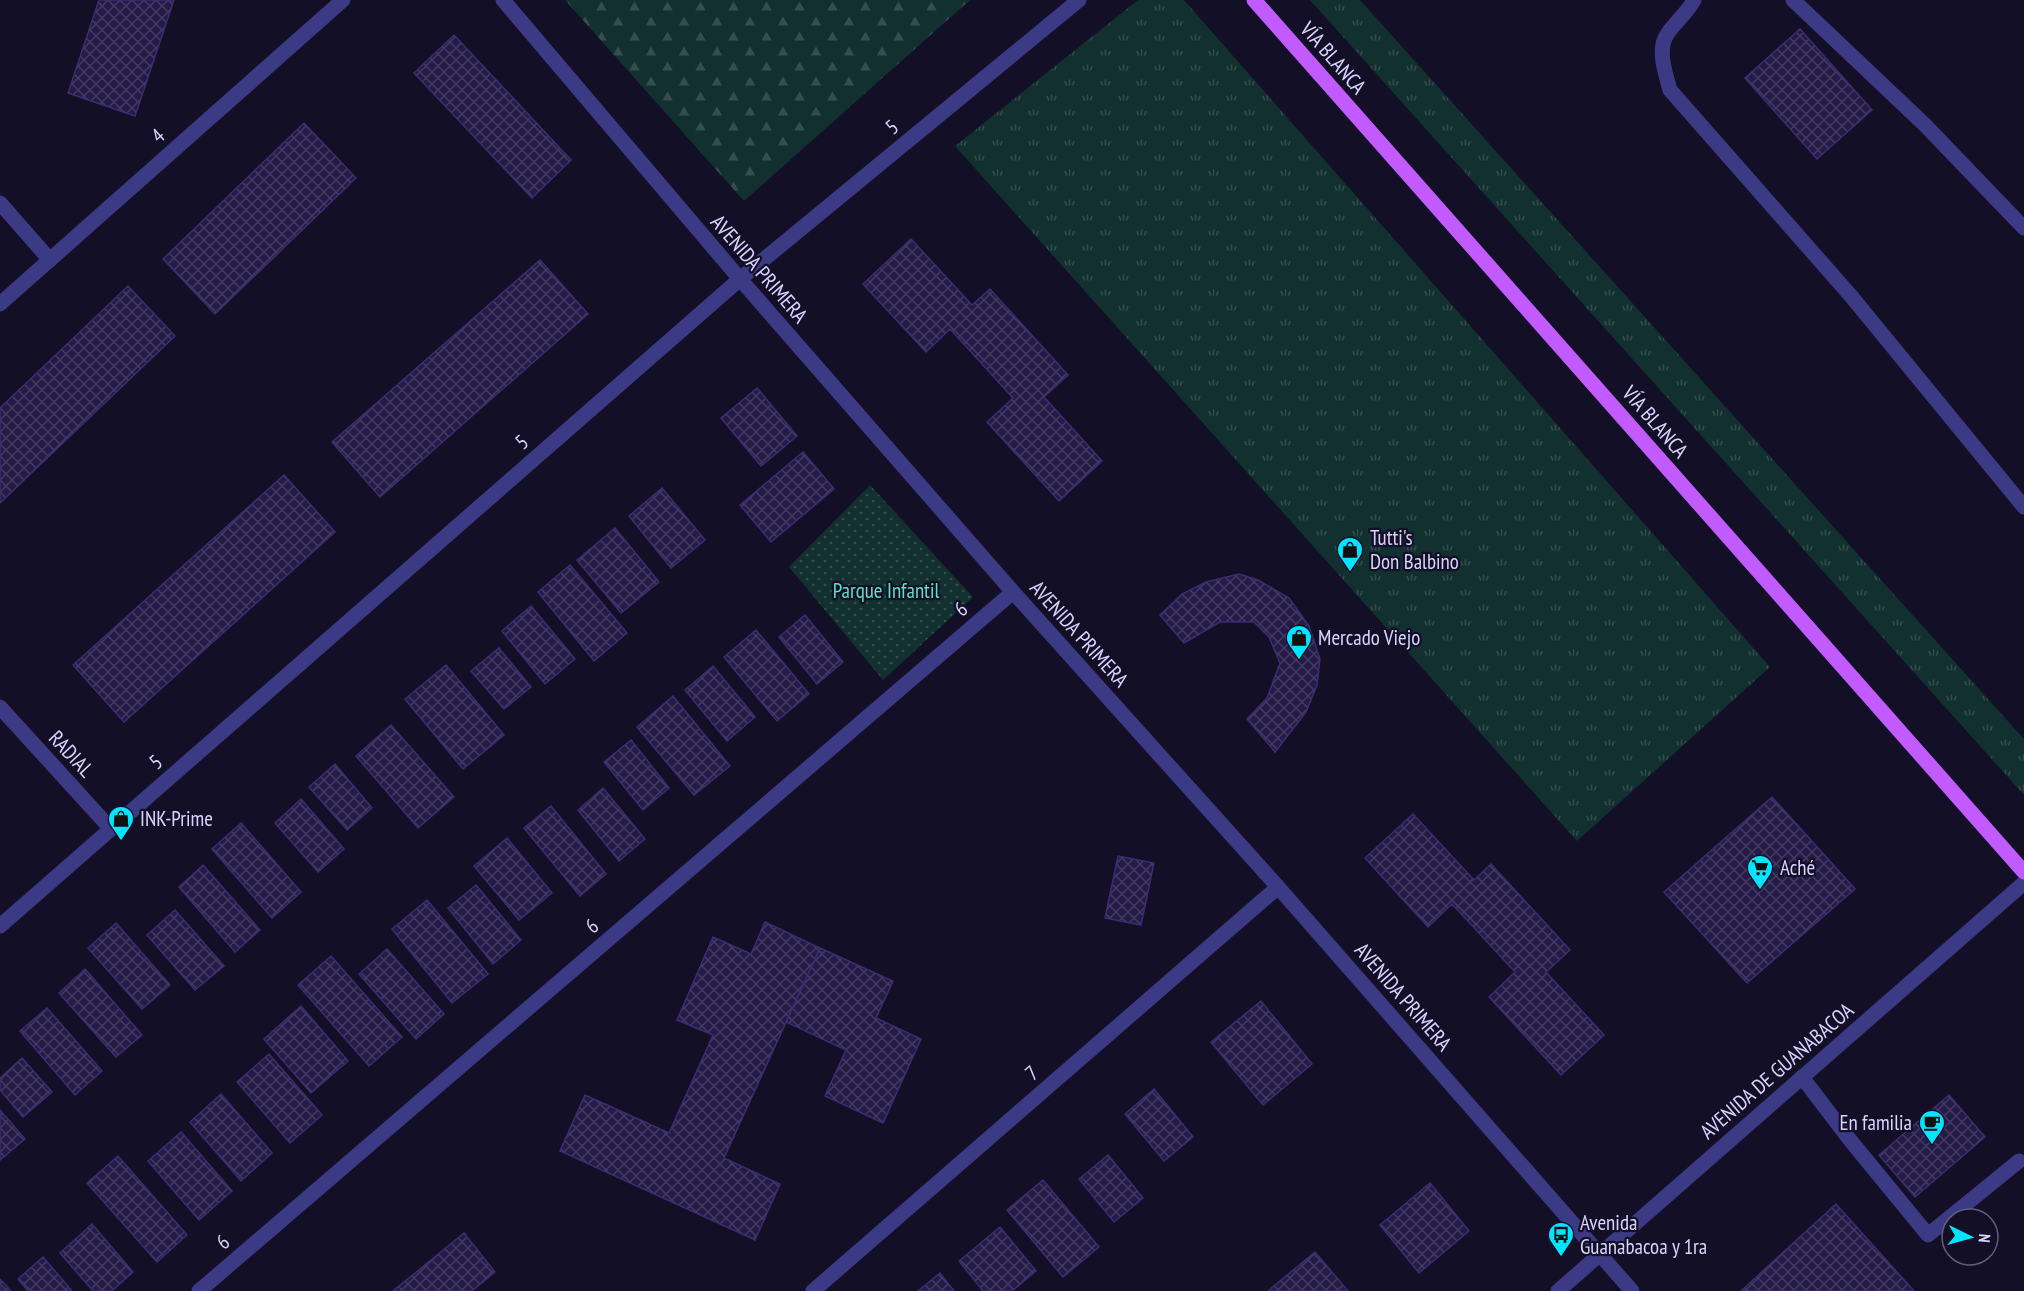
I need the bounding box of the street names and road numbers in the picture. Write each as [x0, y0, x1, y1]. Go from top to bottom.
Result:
street label: VÍA BLANCA [1294, 15, 1372, 100]
street label: 5 [879, 113, 904, 140]
street label: 4 [145, 122, 171, 149]
street label: AVENIDA PRIMERA [705, 209, 814, 328]
street label: VÍA BLANCA [1616, 379, 1694, 464]
street label: 5 [509, 428, 534, 455]
street label: AVENIDA PRIMERA [1024, 575, 1135, 693]
street label: 6 [948, 595, 973, 622]
street label: RADIAL [43, 725, 100, 783]
street label: 5 [143, 748, 168, 775]
street label: 6 [579, 912, 604, 939]
street label: AVENIDA PRIMERA [1349, 937, 1458, 1056]
street label: AVENIDA DE GUANABACOA [1694, 996, 1859, 1145]
street label: 7 [1019, 1059, 1044, 1086]
street label: 6 [210, 1228, 235, 1255]

